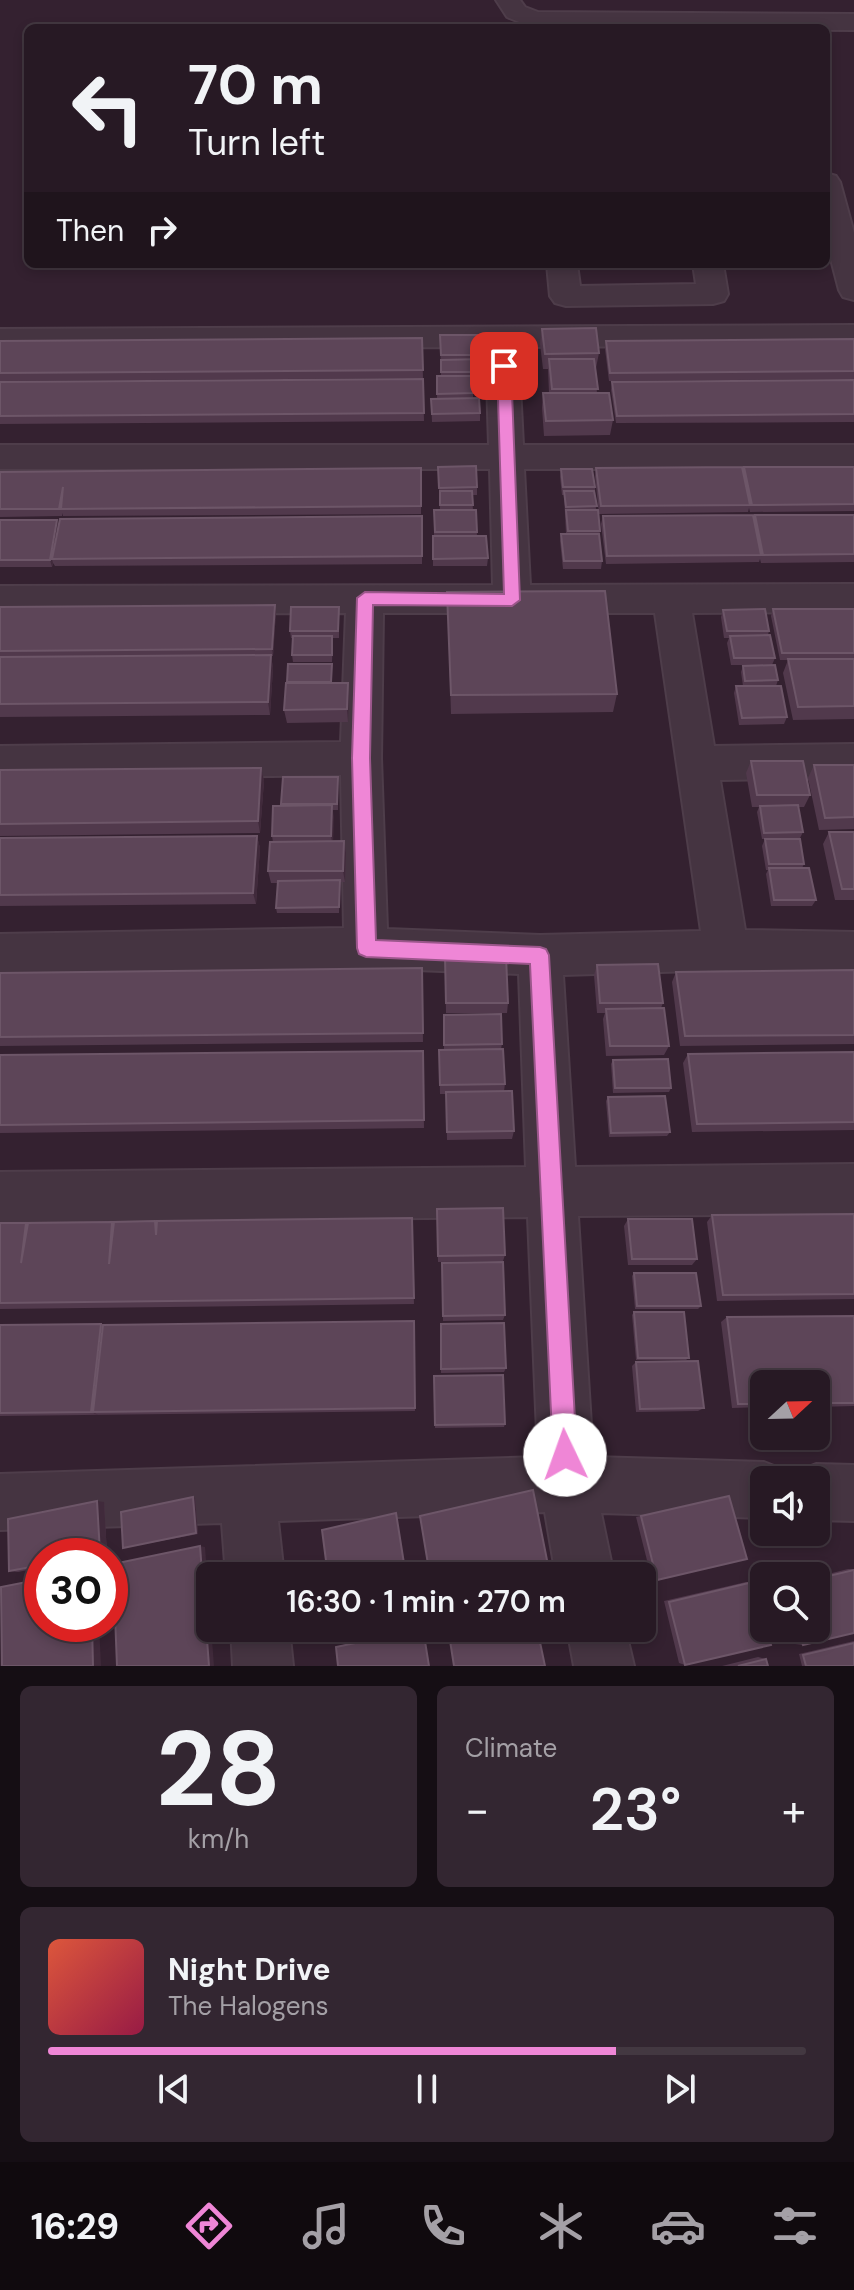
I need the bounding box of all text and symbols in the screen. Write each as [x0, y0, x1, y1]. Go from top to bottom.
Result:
text: 70 m [188, 48, 323, 121]
icon: left [56, 56, 160, 160]
text: Turn left [188, 119, 325, 166]
icon: right [140, 208, 184, 252]
text: Then [56, 211, 124, 250]
pin [470, 332, 538, 400]
icon: arrive [482, 344, 526, 388]
north arrow [750, 1370, 830, 1450]
map controls [750, 1370, 830, 1642]
position arrow [523, 1413, 607, 1497]
button: sound [750, 1466, 830, 1546]
speed limit sign: 30 [24, 1538, 128, 1642]
button: search [750, 1562, 830, 1642]
text: 16:30 · 1 min · 270 m [286, 1582, 566, 1621]
text: 28 [156, 1702, 281, 1837]
text: Climate [465, 1731, 557, 1765]
text: 23° [590, 1770, 681, 1849]
text: − [465, 1781, 489, 1839]
text: + [782, 1781, 806, 1839]
text: km/h [188, 1822, 249, 1856]
text: Night Drive [168, 1950, 331, 1989]
text: The Halogens [168, 1989, 328, 2023]
icon: previous [152, 2067, 196, 2111]
icon: pause [405, 2067, 449, 2111]
icon: next [658, 2067, 702, 2111]
icon: directions [181, 2198, 237, 2254]
icon: music [298, 2198, 354, 2254]
icon: phone [415, 2198, 471, 2254]
icon: climate [533, 2198, 589, 2254]
icon: car [650, 2198, 706, 2254]
icon: filters [767, 2198, 823, 2254]
text: 16:29 [31, 2203, 119, 2250]

